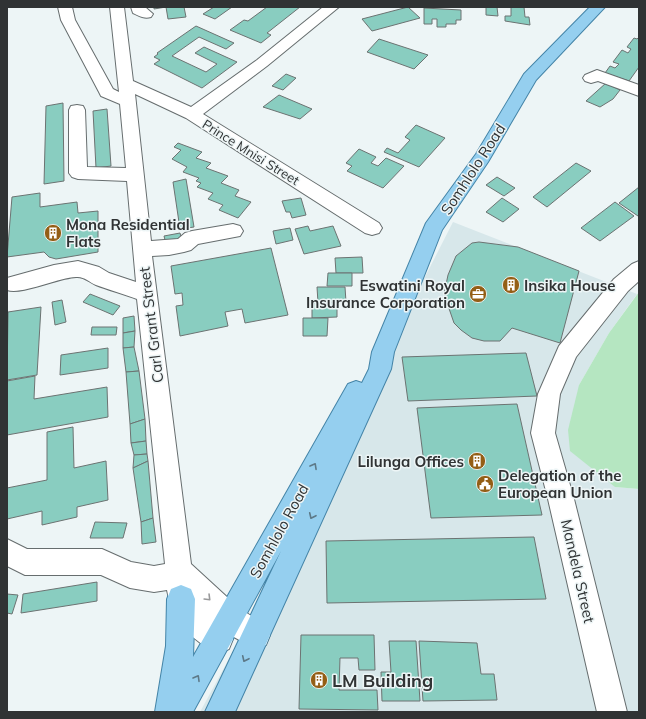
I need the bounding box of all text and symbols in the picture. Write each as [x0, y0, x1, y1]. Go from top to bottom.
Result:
street label: Prince Mnisi Street [200, 116, 303, 189]
street label: Somhlolo Road [436, 120, 510, 218]
place label: Mona Residential Flats [66, 215, 190, 251]
building icon: Mona Residential Flats [43, 223, 63, 243]
street label: Carl Grant Street [134, 266, 168, 384]
building icon: Insika House [501, 275, 521, 295]
place label: Eswatini Royal Insurance Corporation [306, 276, 465, 312]
place label: Insika House [524, 276, 616, 295]
office icon: Eswatini Royal Insurance Corporation [468, 284, 488, 304]
building icon: Lilunga Offices [467, 451, 487, 471]
place label: Lilunga Offices [358, 452, 464, 471]
one-way arrow [309, 463, 317, 471]
place label: Delegation of the European Union [498, 466, 621, 502]
public building icon: Delegation of the European Union [475, 474, 495, 494]
street label: Somhlolo Road [245, 481, 313, 581]
one-way arrow [309, 512, 317, 520]
street label: Mandela Street [557, 517, 599, 625]
one-way arrow [203, 593, 210, 601]
one-way arrow [242, 654, 250, 662]
place label: LM Building [332, 669, 433, 692]
building icon: LM Building [309, 670, 329, 690]
one-way arrow [192, 675, 199, 682]

